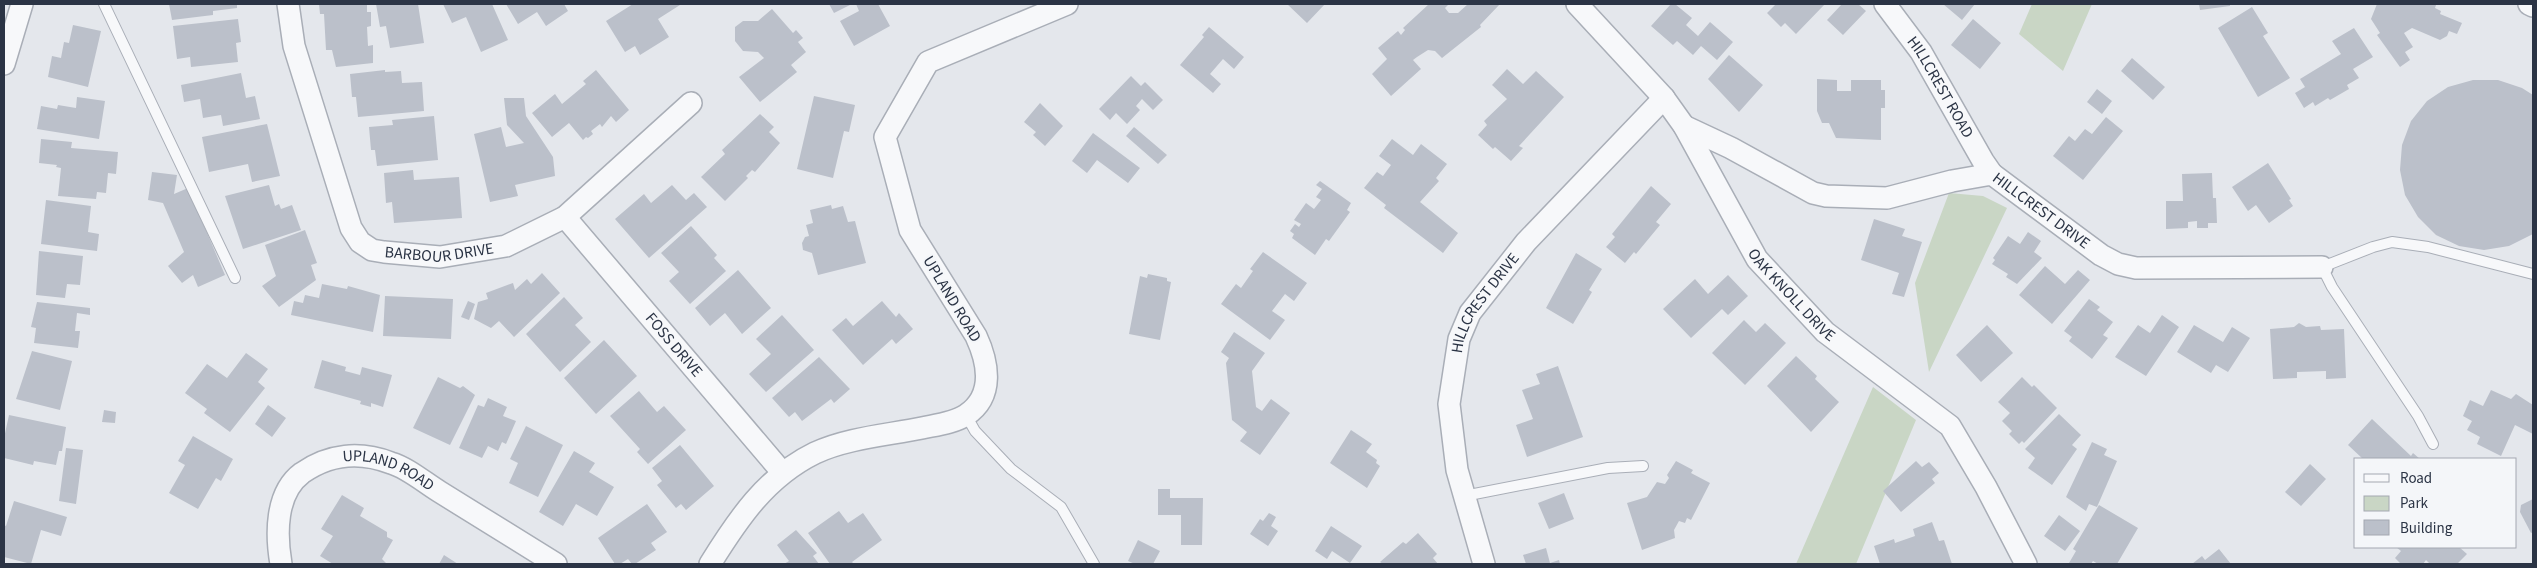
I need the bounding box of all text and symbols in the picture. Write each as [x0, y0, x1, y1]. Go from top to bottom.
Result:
street label: HILLCREST ROAD [1902, 32, 1979, 142]
street label: HILLCREST DRIVE [1988, 167, 2095, 254]
street label: BARBOUR DRIVE [384, 237, 495, 268]
street label: OAK KNOLL DRIVE [1742, 245, 1840, 347]
street label: HILLCREST DRIVE [1446, 248, 1524, 355]
street label: UPLAND ROAD [917, 252, 987, 347]
street label: FOSS DRIVE [640, 308, 708, 382]
street label: UPLAND ROAD [342, 445, 439, 496]
legend [2354, 458, 2517, 548]
text: Road [2400, 468, 2432, 489]
text: Park [2400, 493, 2429, 514]
text: Building [2400, 518, 2453, 539]

